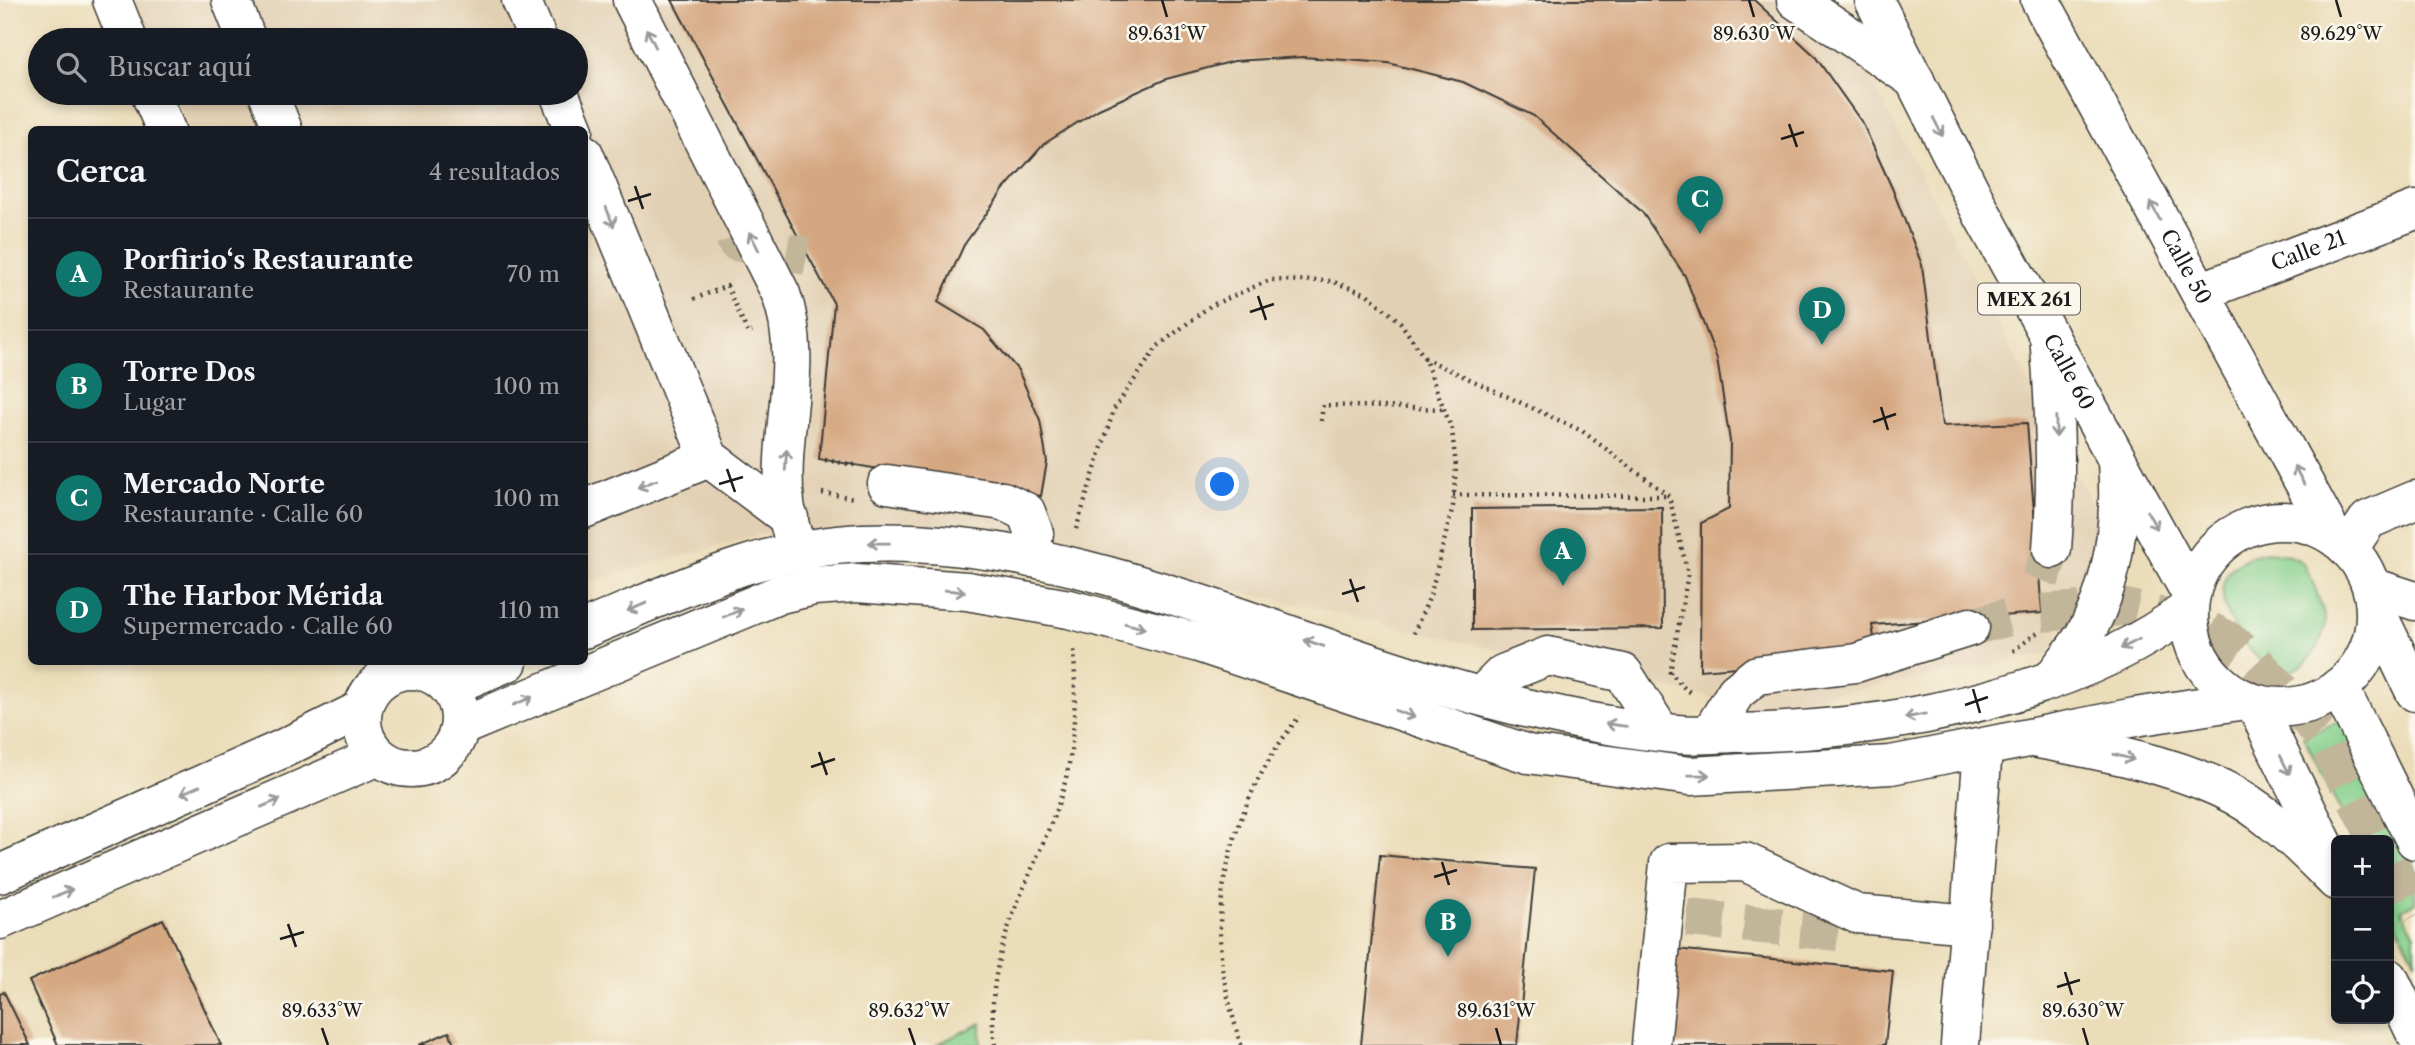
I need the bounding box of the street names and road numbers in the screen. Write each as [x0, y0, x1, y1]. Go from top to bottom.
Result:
street label: Calle 50 [2156, 225, 2217, 308]
street label: Calle 21 [2267, 225, 2349, 276]
road number: MEX 261 [1978, 284, 2080, 314]
street label: Calle 60 [2038, 329, 2100, 414]

